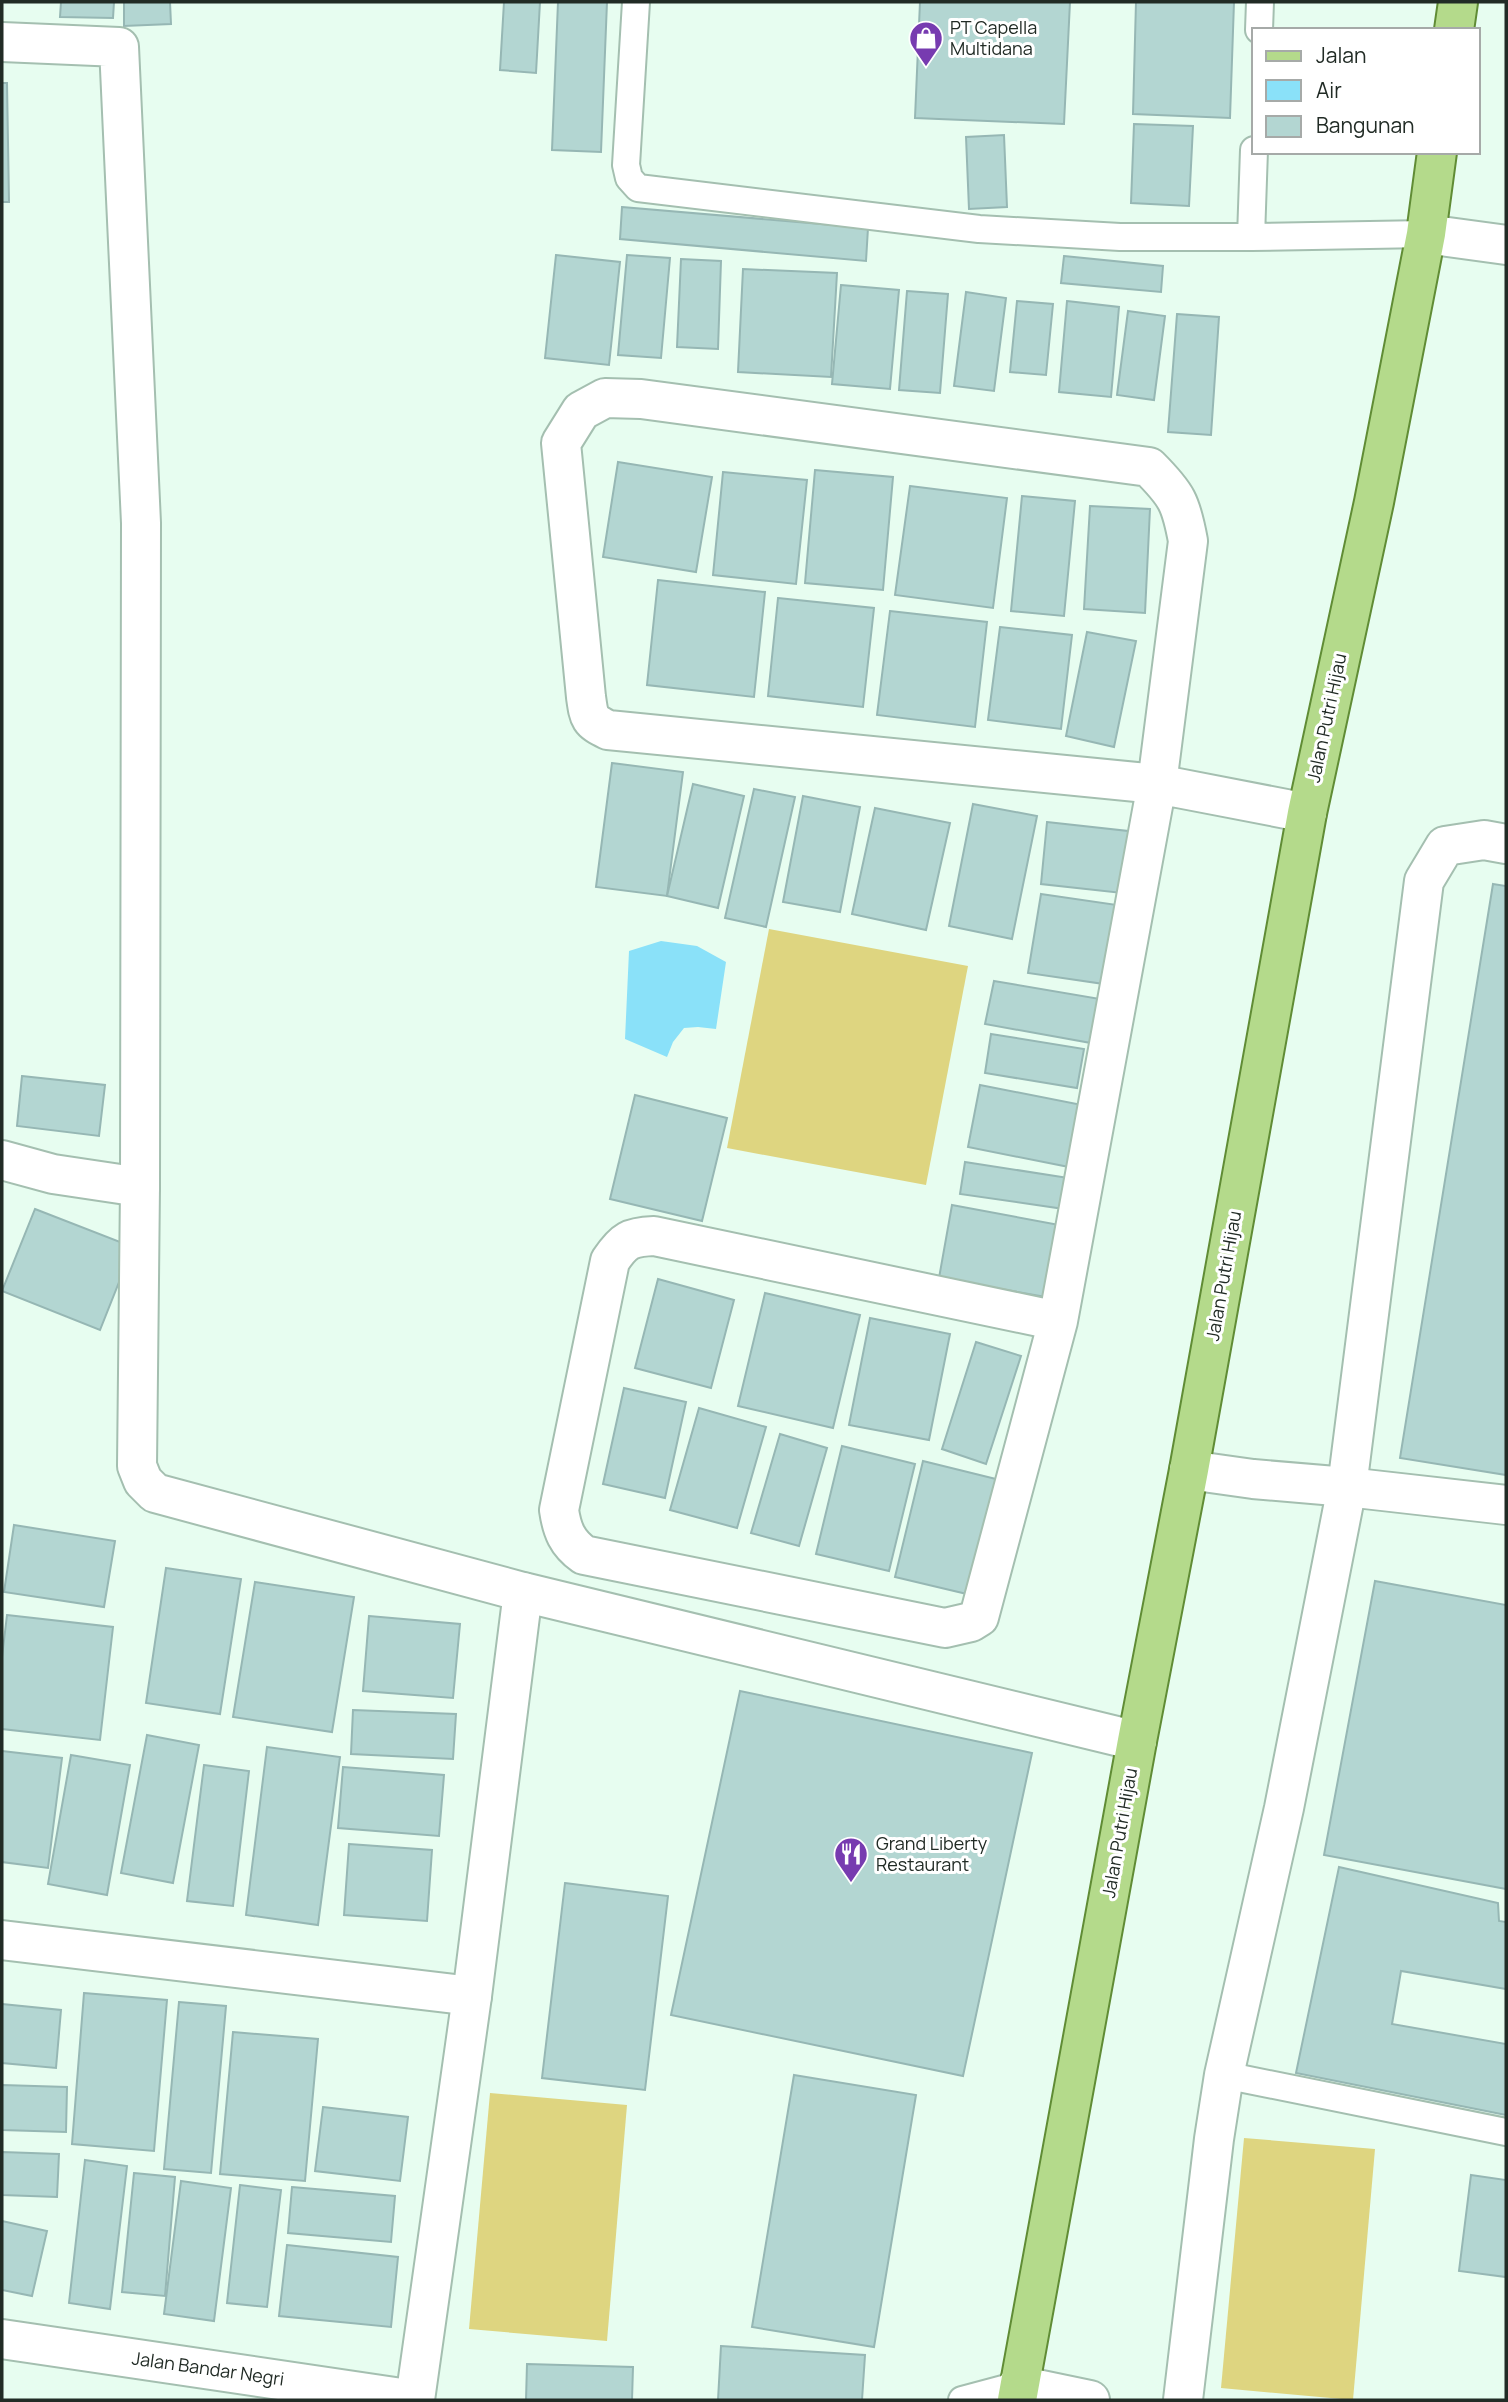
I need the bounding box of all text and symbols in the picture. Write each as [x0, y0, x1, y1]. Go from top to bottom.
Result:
place label: PT Capella Multidana [950, 15, 1037, 60]
shop icon: PT Capella Multidana [907, 19, 945, 68]
legend [1252, 28, 1480, 154]
text: Jalan [1316, 41, 1366, 69]
text: Air [1316, 76, 1342, 104]
text: Bangunan [1316, 111, 1415, 139]
street label: Jalan Putri Hijau [1301, 651, 1351, 785]
street label: Jalan Putri Hijau [1200, 1209, 1246, 1343]
street label: Jalan Putri Hijau [1096, 1766, 1142, 1900]
place label: Grand Liberty Restaurant [876, 1831, 988, 1876]
restaurant icon: Grand Liberty Restaurant [832, 1835, 870, 1884]
street label: Jalan Bandar Negri [130, 2345, 286, 2391]

